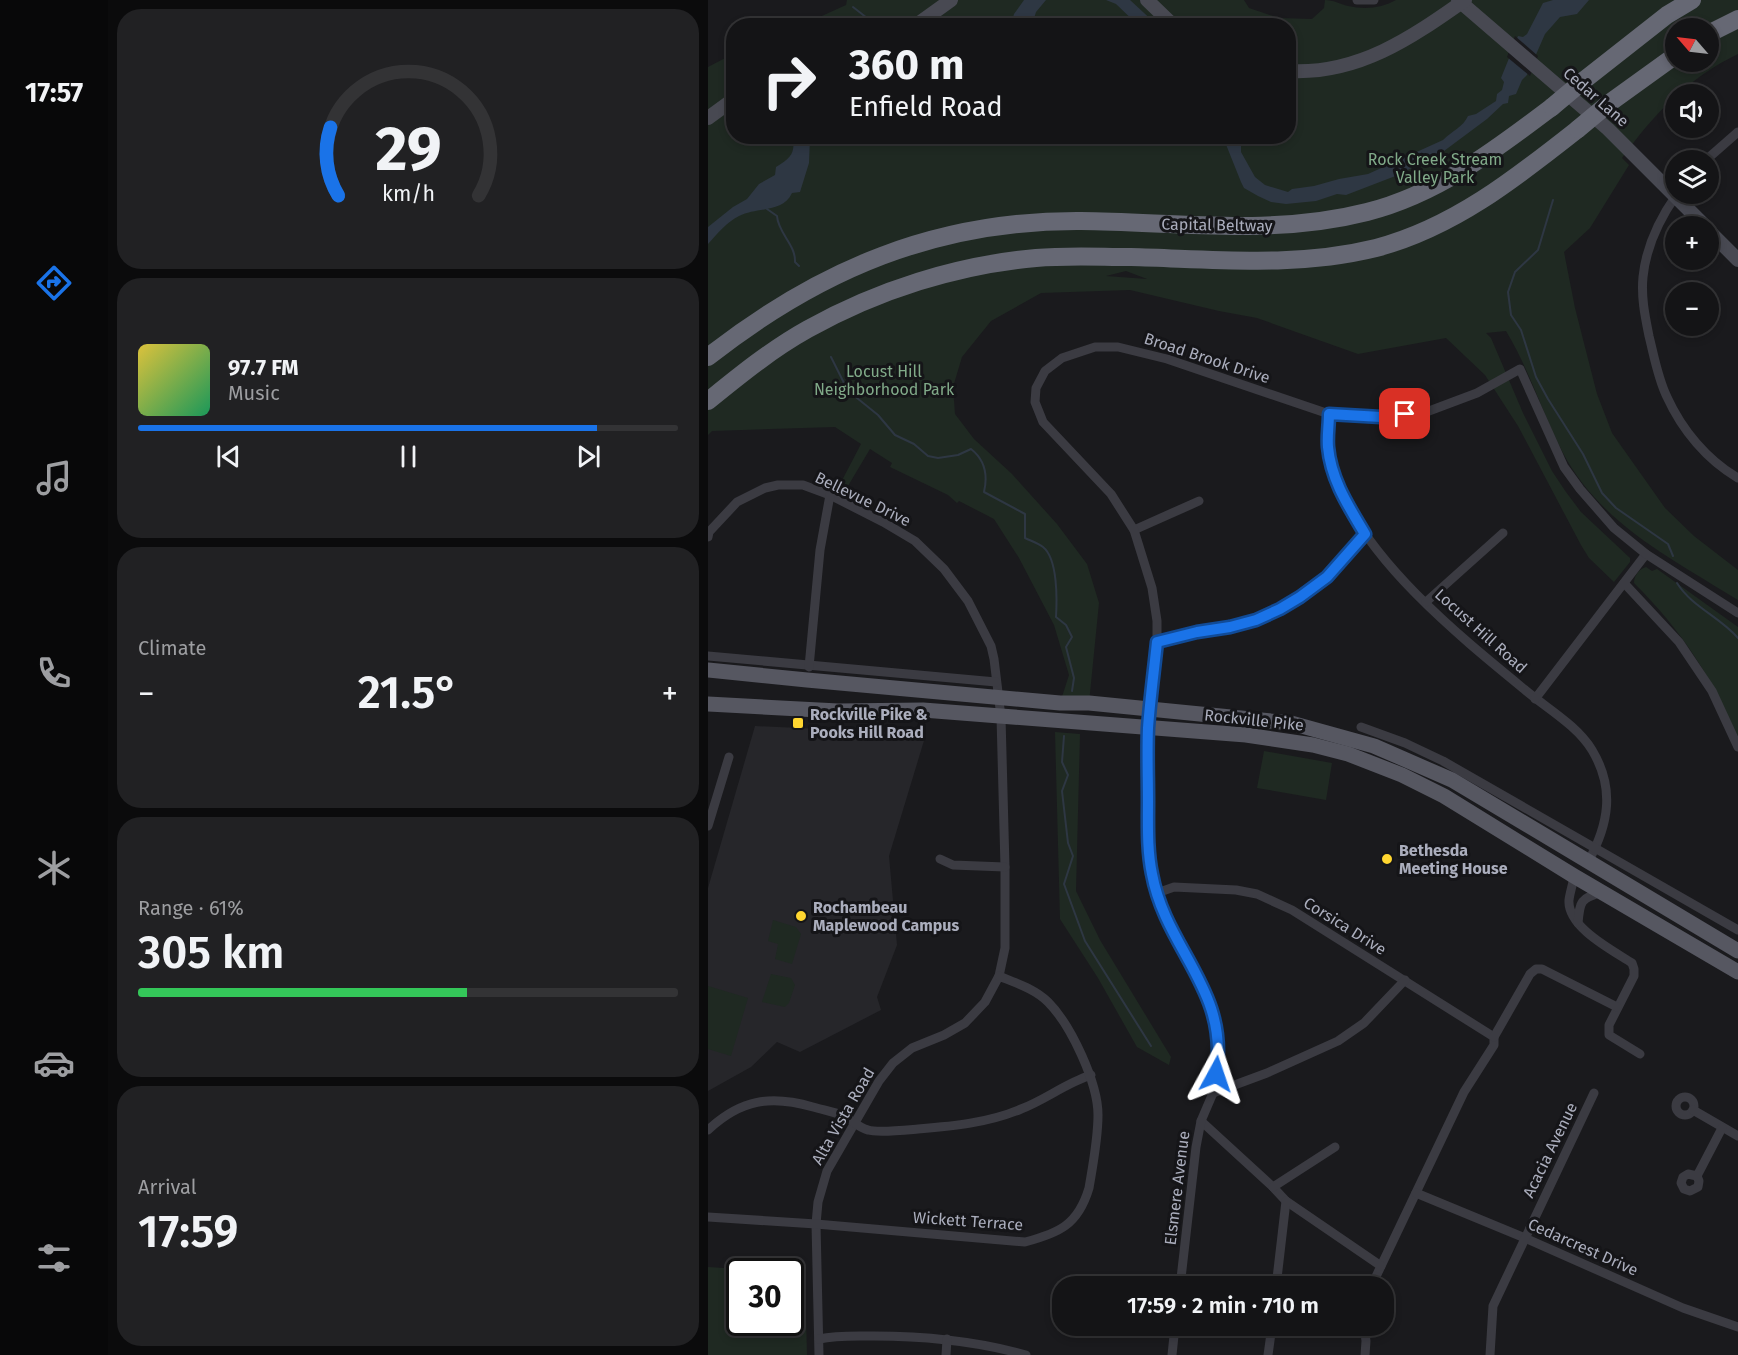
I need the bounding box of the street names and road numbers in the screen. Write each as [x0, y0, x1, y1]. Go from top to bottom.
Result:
street label: Cedar Lane [1559, 63, 1633, 131]
street label: Capital Beltway [1161, 215, 1273, 235]
street label: Broad Brook Drive [1142, 329, 1272, 387]
street label: Bellevue Drive [812, 468, 914, 530]
street label: Locust Hill Road [1431, 585, 1531, 677]
street label: Rockville Pike [1203, 705, 1305, 735]
street label: Corsica Drive [1300, 893, 1390, 959]
street label: Alta Vista Road [808, 1064, 878, 1168]
street label: Acacia Avenue [1519, 1099, 1581, 1201]
street label: Elsmere Avenue [1161, 1130, 1193, 1246]
street label: Wickett Terrace [912, 1208, 1024, 1234]
street label: Cedarcrest Drive [1525, 1214, 1641, 1280]

